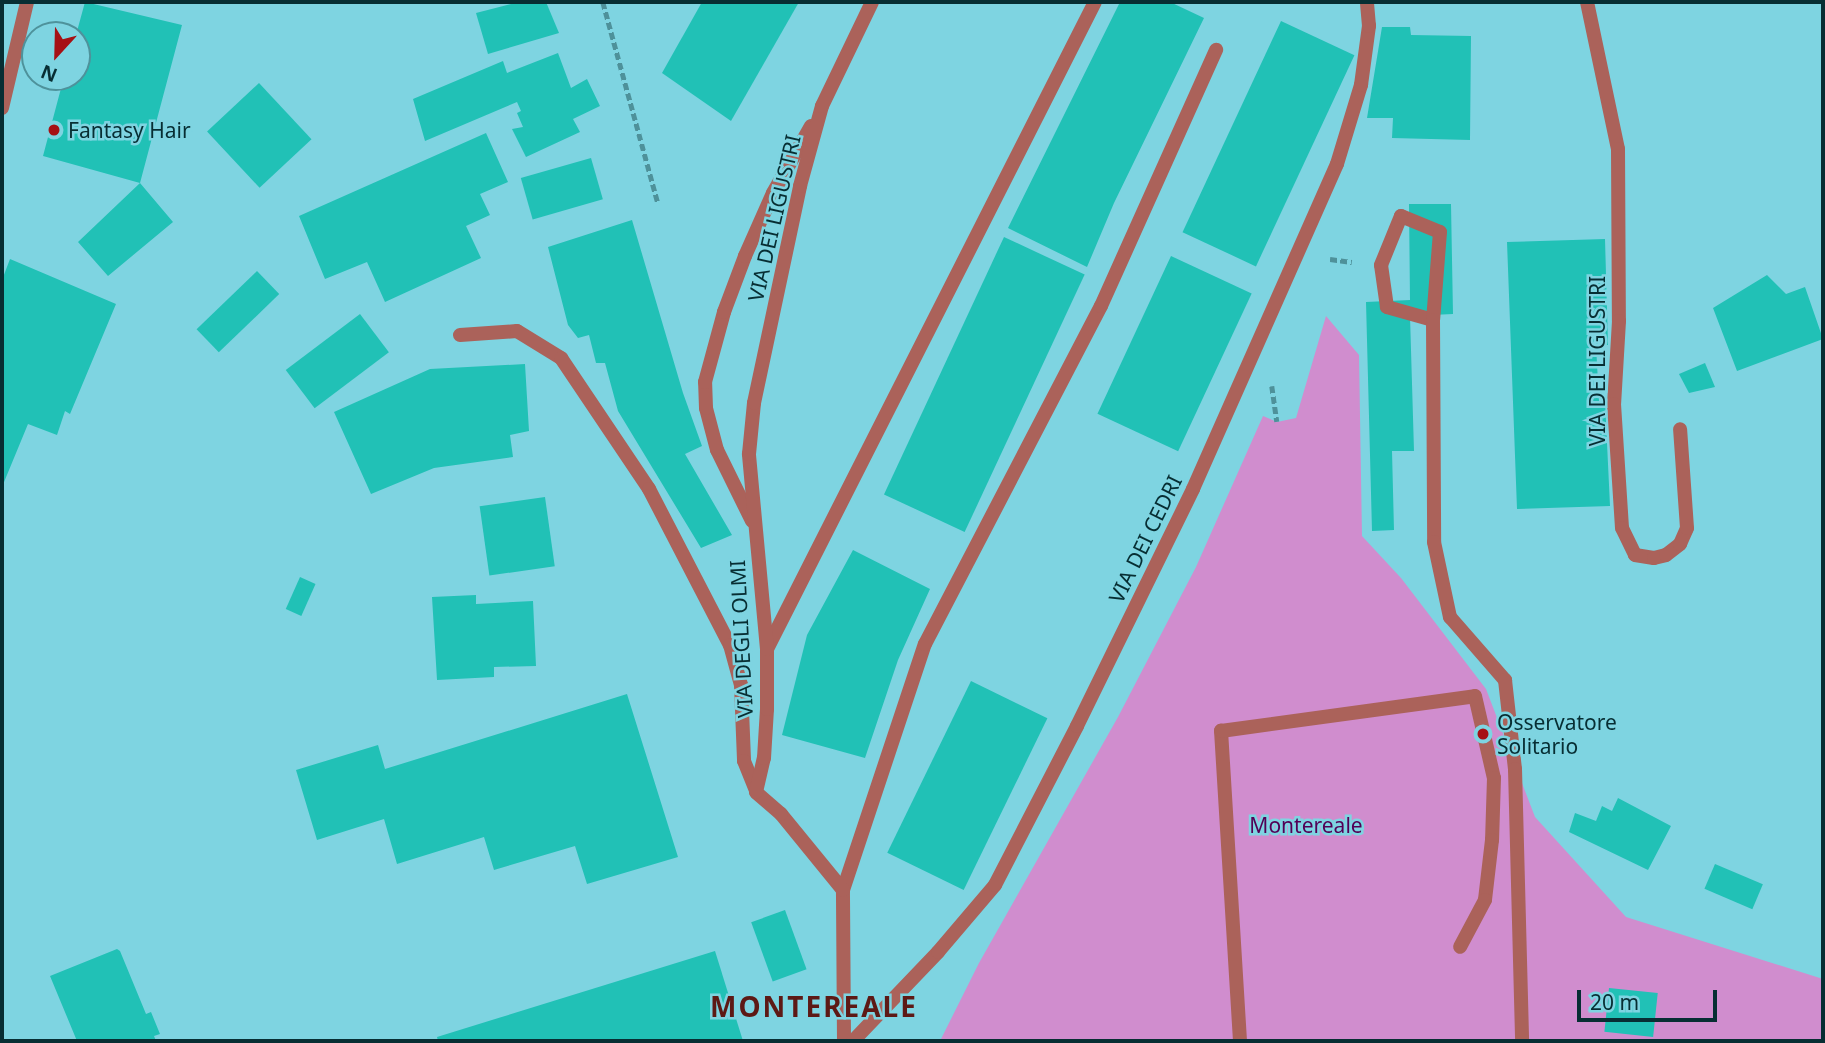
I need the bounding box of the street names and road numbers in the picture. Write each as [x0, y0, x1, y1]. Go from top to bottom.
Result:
street label: VIA DEI LIGUSTRI [743, 132, 805, 304]
street label: VIA DEI LIGUSTRI [1584, 276, 1610, 446]
street label: VIA DEI CEDRI [1103, 471, 1187, 607]
street label: VIA DEGLI OLMI [724, 559, 758, 719]

